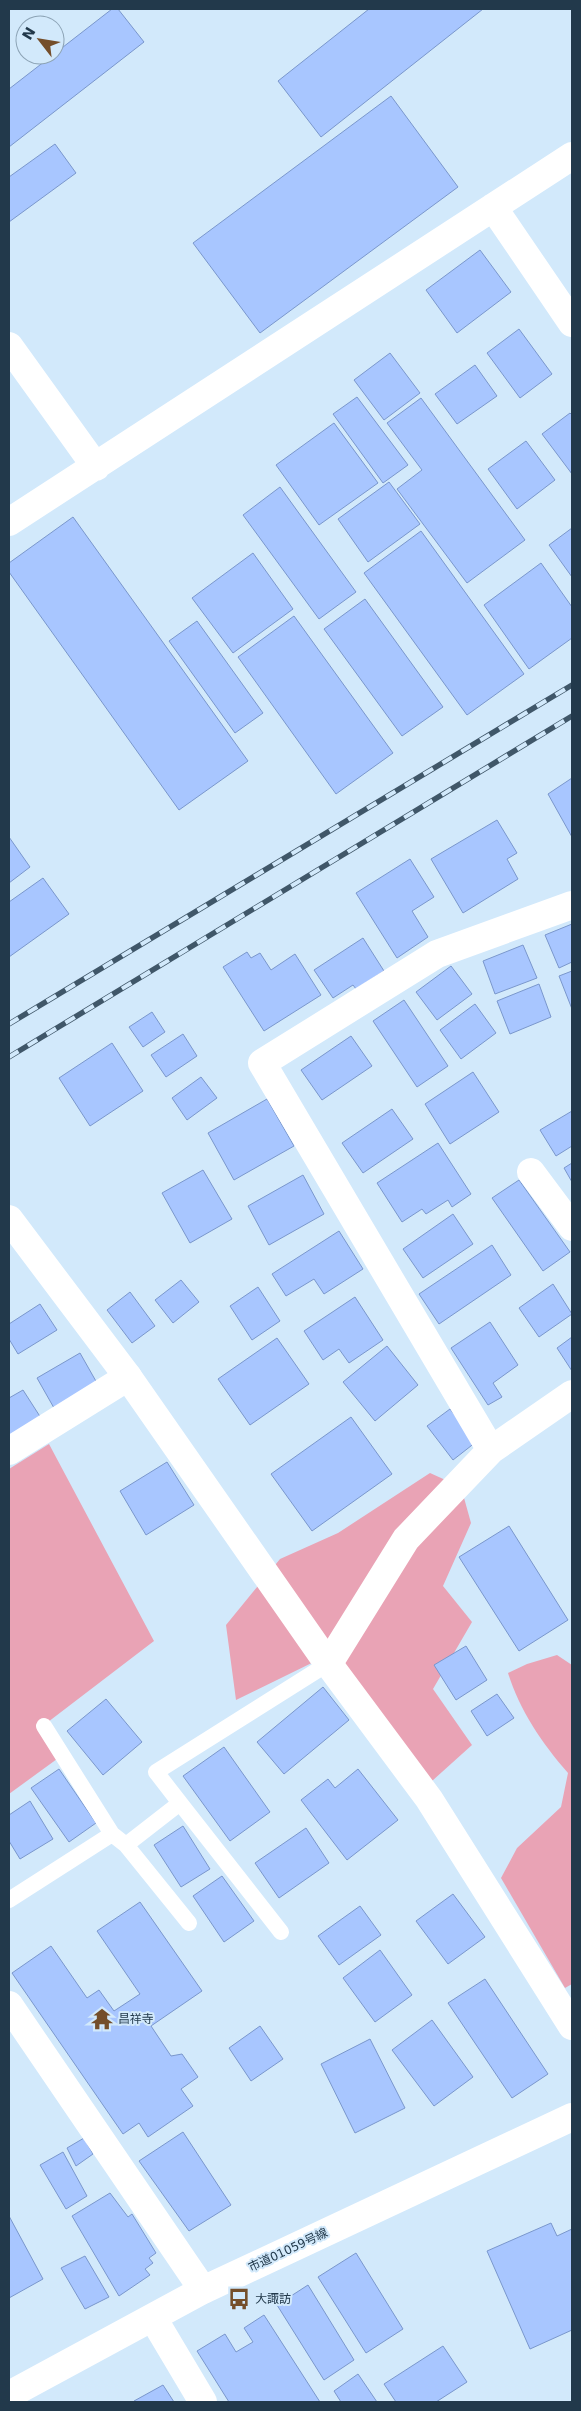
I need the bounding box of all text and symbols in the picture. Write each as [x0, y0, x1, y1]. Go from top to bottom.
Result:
north arrow [15, 15, 65, 65]
text: N [19, 24, 39, 42]
temple icon: 昌祥寺 [89, 2006, 115, 2032]
place label: 昌祥寺 [118, 2012, 154, 2026]
street label: 市道01059号線 [246, 2225, 330, 2275]
bus stop icon: 大諏訪 [226, 2286, 252, 2312]
place label: 大諏訪 [255, 2292, 291, 2306]

